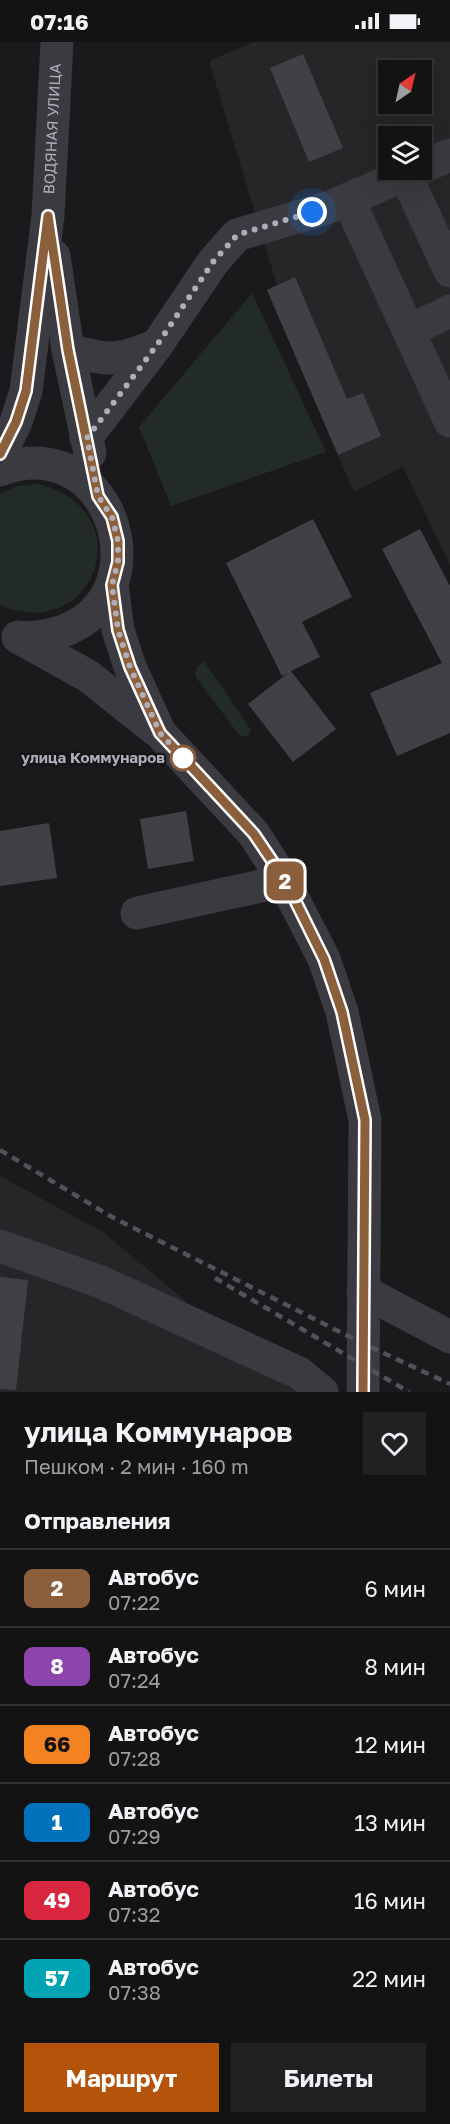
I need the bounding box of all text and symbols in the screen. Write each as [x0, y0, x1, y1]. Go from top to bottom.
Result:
text: 07:16 [30, 8, 89, 35]
north arrow [378, 60, 432, 114]
map controls [378, 60, 432, 180]
street label: ВОДЯНАЯ УЛИЦА [39, 63, 64, 195]
button: layers [378, 126, 432, 180]
your location [297, 197, 327, 227]
marker: улица Коммунаров [170, 745, 196, 771]
place label: улица Коммунаров [21, 748, 165, 766]
line badge: 2 [266, 862, 304, 900]
text: 2 [279, 868, 291, 894]
button: heart [363, 1412, 426, 1475]
text: улица Коммунаров [24, 1415, 293, 1448]
text: Пешком · 2 мин · 160 m [24, 1454, 249, 1478]
text: Отправления [24, 1507, 170, 1534]
text: Автобус [108, 1563, 199, 1590]
text: 2 [51, 1575, 63, 1601]
text: 6 мин [365, 1575, 426, 1602]
text: 07:22 [108, 1590, 160, 1614]
text: Автобус [108, 1641, 199, 1668]
text: 8 [50, 1653, 64, 1679]
text: 8 мин [364, 1653, 426, 1680]
text: 07:24 [108, 1668, 161, 1692]
text: Автобус [108, 1719, 199, 1746]
text: 66 [44, 1731, 70, 1757]
text: 12 мин [354, 1731, 426, 1758]
text: 07:28 [108, 1746, 161, 1770]
text: Автобус [108, 1797, 199, 1824]
text: 1 [52, 1809, 62, 1835]
text: 13 мин [354, 1809, 426, 1836]
text: 07:29 [108, 1824, 161, 1848]
text: Автобус [108, 1875, 199, 1902]
text: 49 [44, 1887, 70, 1913]
text: 16 мин [354, 1887, 426, 1914]
text: 07:32 [108, 1902, 160, 1926]
text: Автобус [108, 1953, 199, 1980]
text: 57 [45, 1965, 69, 1991]
text: 22 мин [352, 1965, 426, 1992]
text: 07:38 [108, 1980, 161, 2004]
button: Маршрут [24, 2043, 219, 2112]
button: Билеты [231, 2043, 426, 2112]

